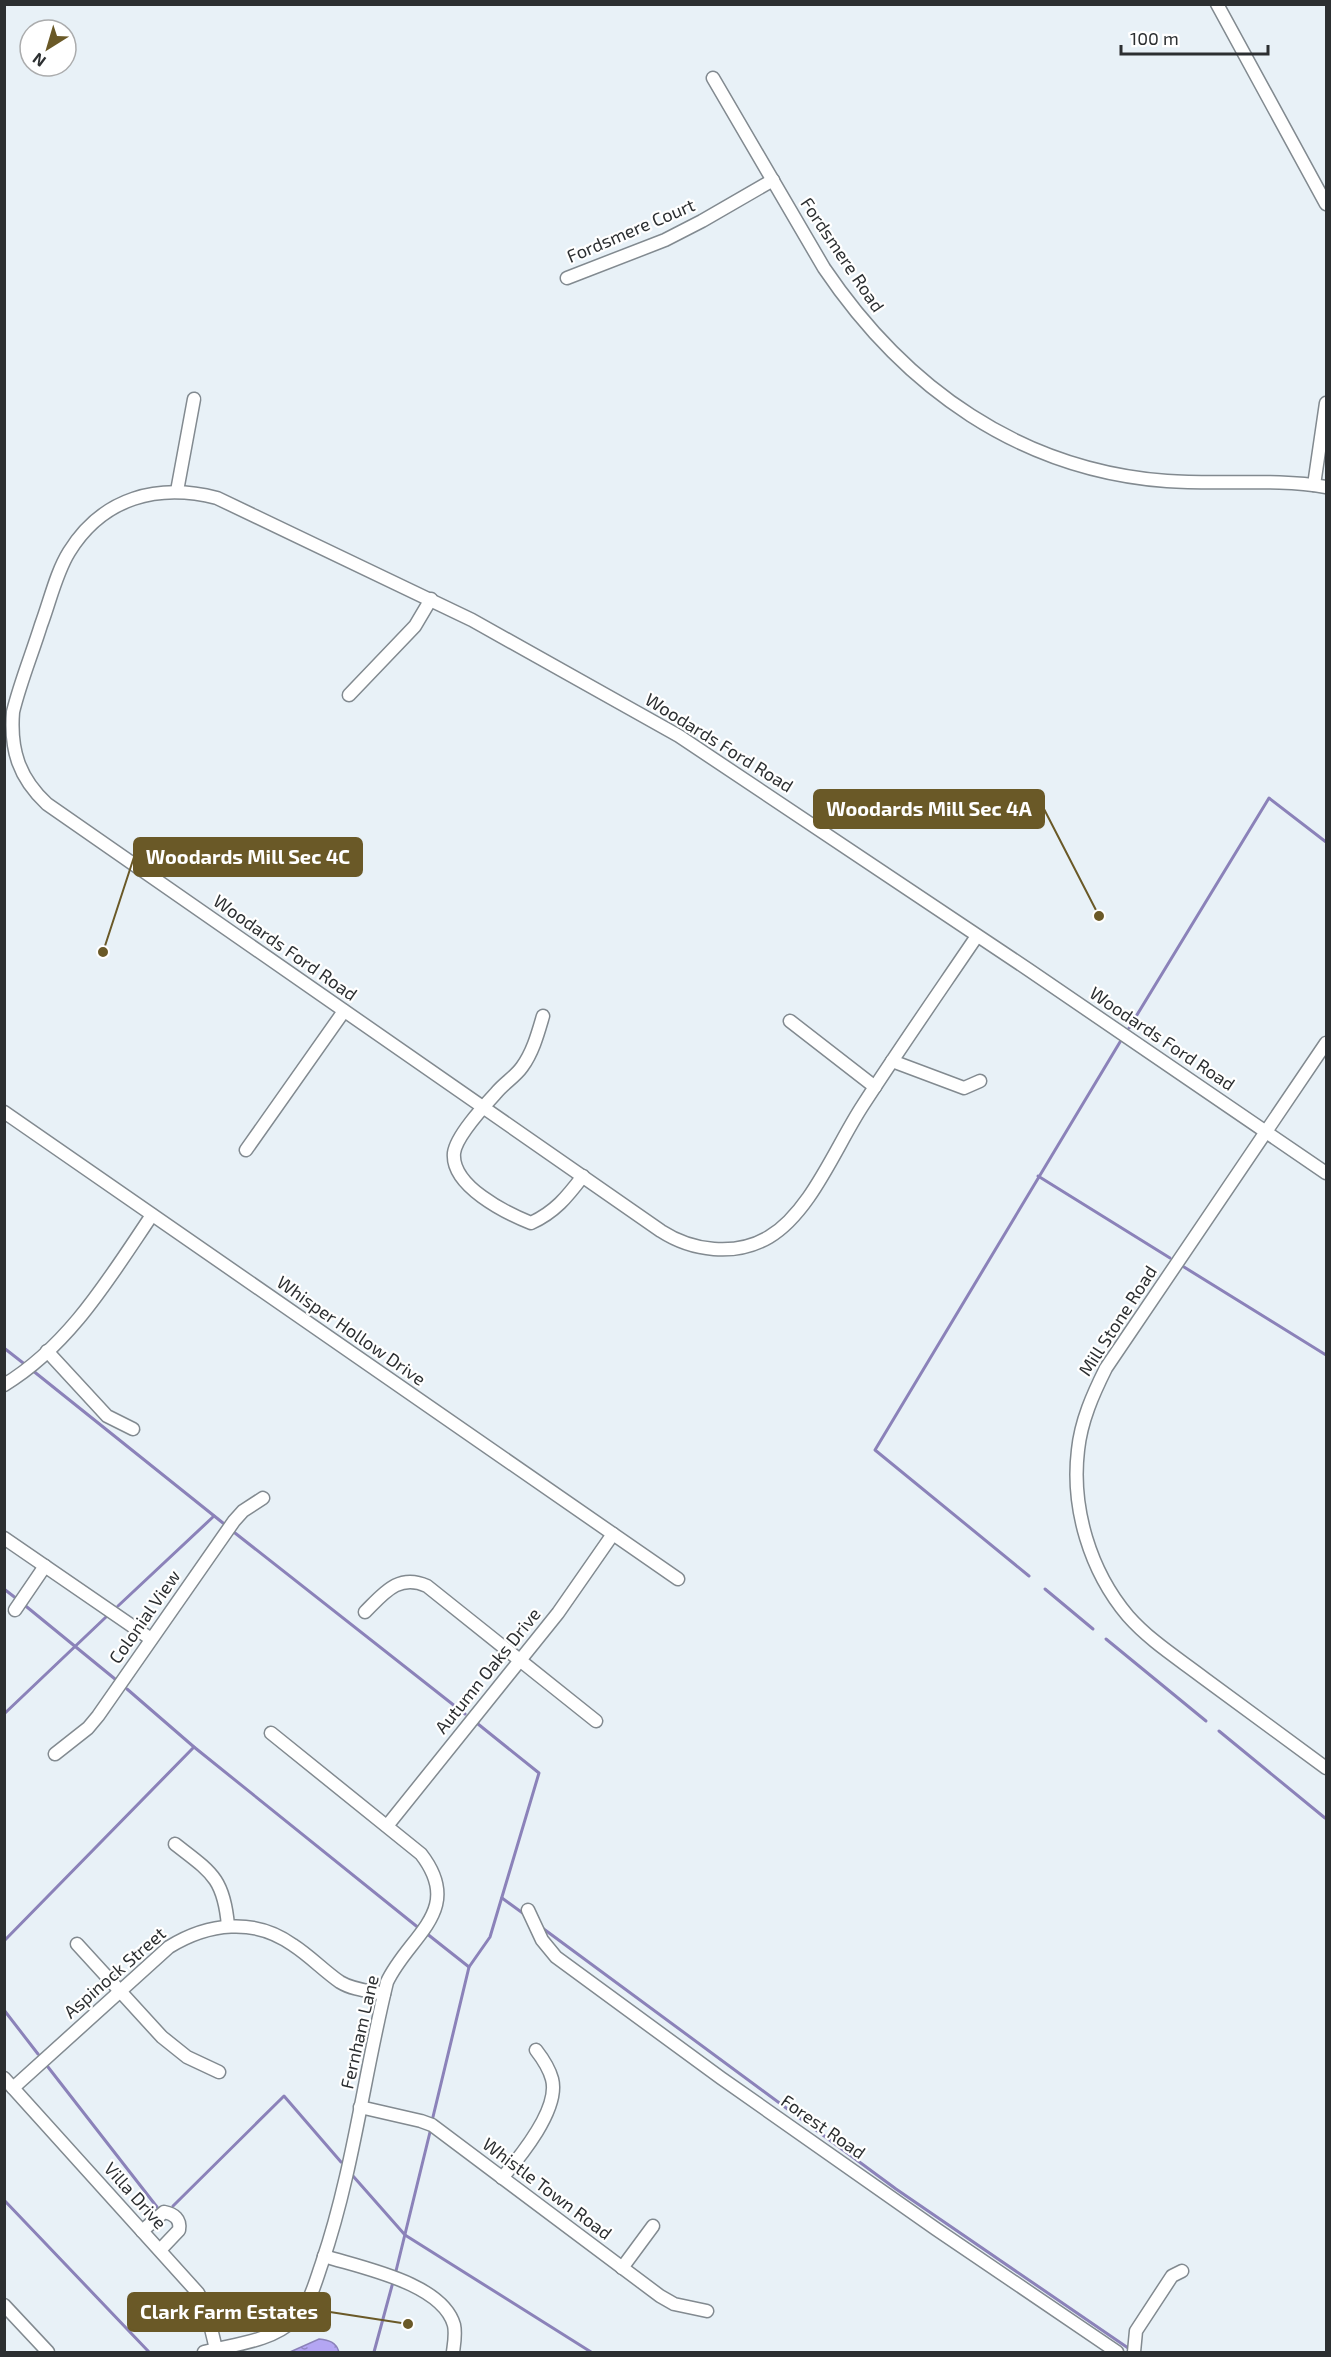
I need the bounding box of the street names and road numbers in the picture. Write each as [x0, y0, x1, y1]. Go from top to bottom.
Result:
street label: Fordsmere Court [563, 193, 698, 267]
street label: Fordsmere Road [796, 193, 889, 316]
street label: Woodards Ford Road [641, 688, 798, 797]
street label: Woodards Ford Road [209, 889, 362, 1005]
street label: Woodards Ford Road [1086, 981, 1239, 1095]
street label: Mill Stone Road [1073, 1261, 1161, 1380]
street label: Whisper Hollow Drive [273, 1271, 430, 1390]
street label: Colonial View [104, 1565, 185, 1667]
street label: Autumn Oaks Drive [430, 1603, 545, 1738]
street label: Aspinock Street [59, 1922, 170, 2022]
street label: Fernham Lane [335, 1973, 383, 2091]
street label: Forest Road [777, 2089, 870, 2163]
street label: Whistle Town Road [479, 2132, 617, 2244]
street label: Villa Drive [100, 2157, 172, 2233]

